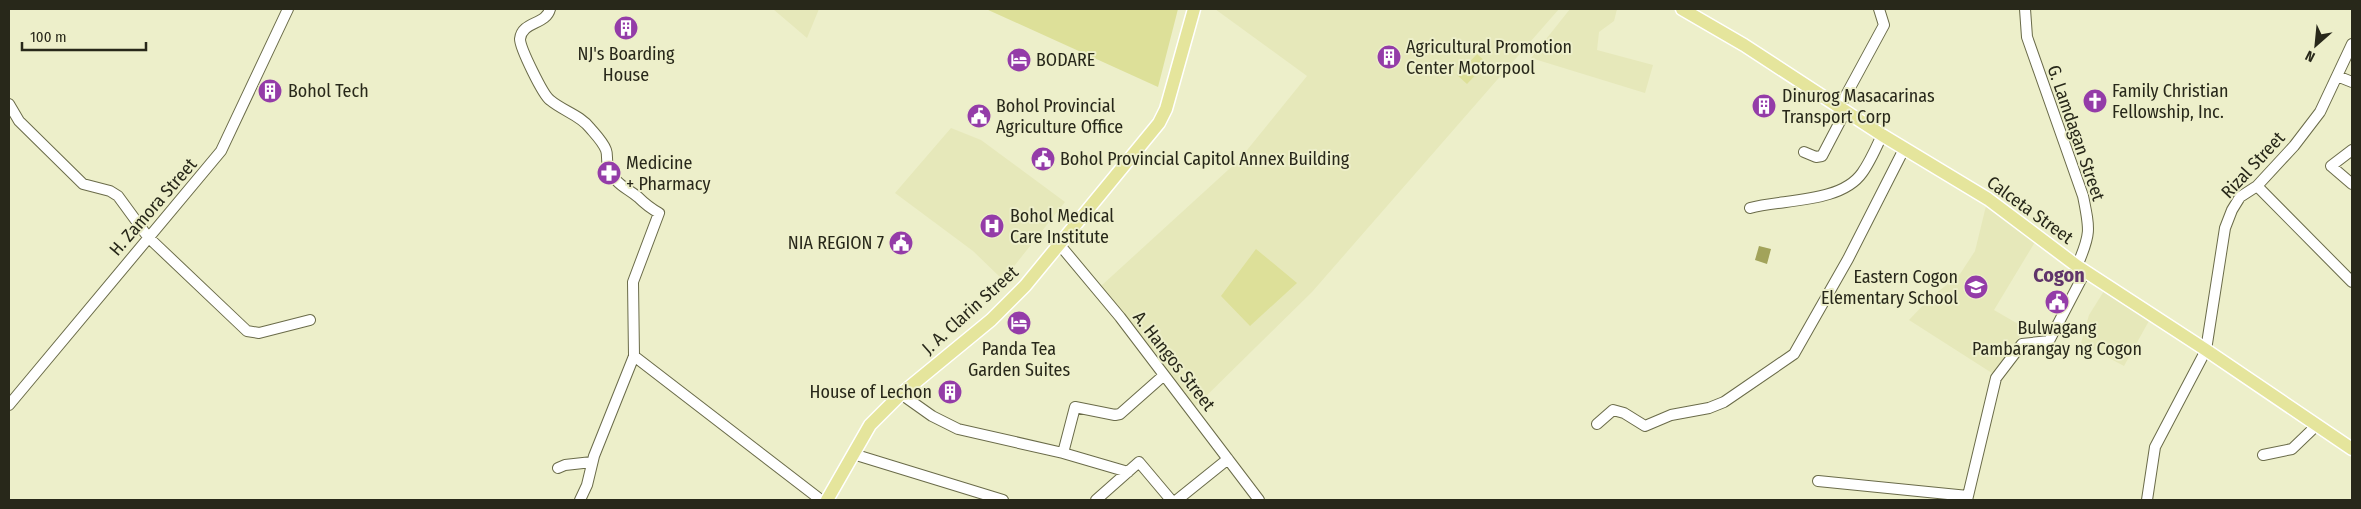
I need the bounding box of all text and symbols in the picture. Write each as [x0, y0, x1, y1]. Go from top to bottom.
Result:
building icon: NJ's Boarding House [613, 15, 639, 41]
scale bar [22, 20, 146, 52]
north arrow [2291, 20, 2341, 70]
text: 100 m [30, 28, 67, 46]
place label: Agricultural Promotion Center Motorpool [1406, 36, 1572, 79]
place label: NJ's Boarding House [577, 43, 675, 86]
building icon: Agricultural Promotion Center Motorpool [1376, 44, 1402, 70]
hotel icon: BODARE [1006, 47, 1032, 73]
text: N [2303, 47, 2318, 66]
place label: BODARE [1036, 49, 1095, 71]
street label: G. Lamdagan Street [2042, 62, 2110, 204]
building icon: Bohol Tech [257, 78, 283, 104]
place label: Bohol Tech [288, 80, 369, 102]
place label: Family Christian Fellowship, Inc. [2112, 80, 2229, 123]
place label: Dinurog Masacarinas Transport Corp [1782, 85, 1935, 128]
church icon: Family Christian Fellowship, Inc. [2082, 88, 2108, 114]
building icon: Dinurog Masacarinas Transport Corp [1751, 93, 1777, 119]
place label: Bohol Provincial Agriculture Office [996, 95, 1123, 138]
public building icon: Bohol Provincial Agriculture Office [966, 103, 992, 129]
street label: Rizal Street [2217, 127, 2289, 203]
public building icon: Bohol Provincial Capitol Annex Building [1030, 146, 1056, 172]
place label: Bohol Provincial Capitol Annex Building [1060, 148, 1350, 170]
place label: Medicine + Pharmacy [626, 152, 711, 195]
street label: H. Zamora Street [105, 154, 202, 260]
pharmacy icon: Medicine + Pharmacy [596, 160, 622, 186]
street label: Calceta Street [1982, 171, 2078, 249]
place label: Bohol Medical Care Institute [1010, 205, 1114, 248]
hospital icon: Bohol Medical Care Institute [979, 213, 1005, 239]
public building icon: NIA REGION 7 [888, 230, 914, 256]
place label: NIA REGION 7 [788, 232, 884, 254]
street label: J. A. Clarin Street [917, 261, 1023, 359]
district label: Cogon [2033, 263, 2085, 287]
place label: Eastern Cogon Elementary School [1821, 266, 1958, 309]
school or university icon: Eastern Cogon Elementary School [1963, 274, 1989, 300]
public building icon: Bulwagang Pambarangay ng Cogon [2044, 289, 2070, 315]
street label: A. Hangos Street [1128, 307, 1220, 415]
hotel icon: Panda Tea Garden Suites [1006, 310, 1032, 336]
place label: Bulwagang Pambarangay ng Cogon [1972, 317, 2142, 360]
place label: Panda Tea Garden Suites [968, 338, 1070, 381]
building icon: House of Lechon [937, 379, 963, 405]
place label: House of Lechon [810, 381, 932, 403]

